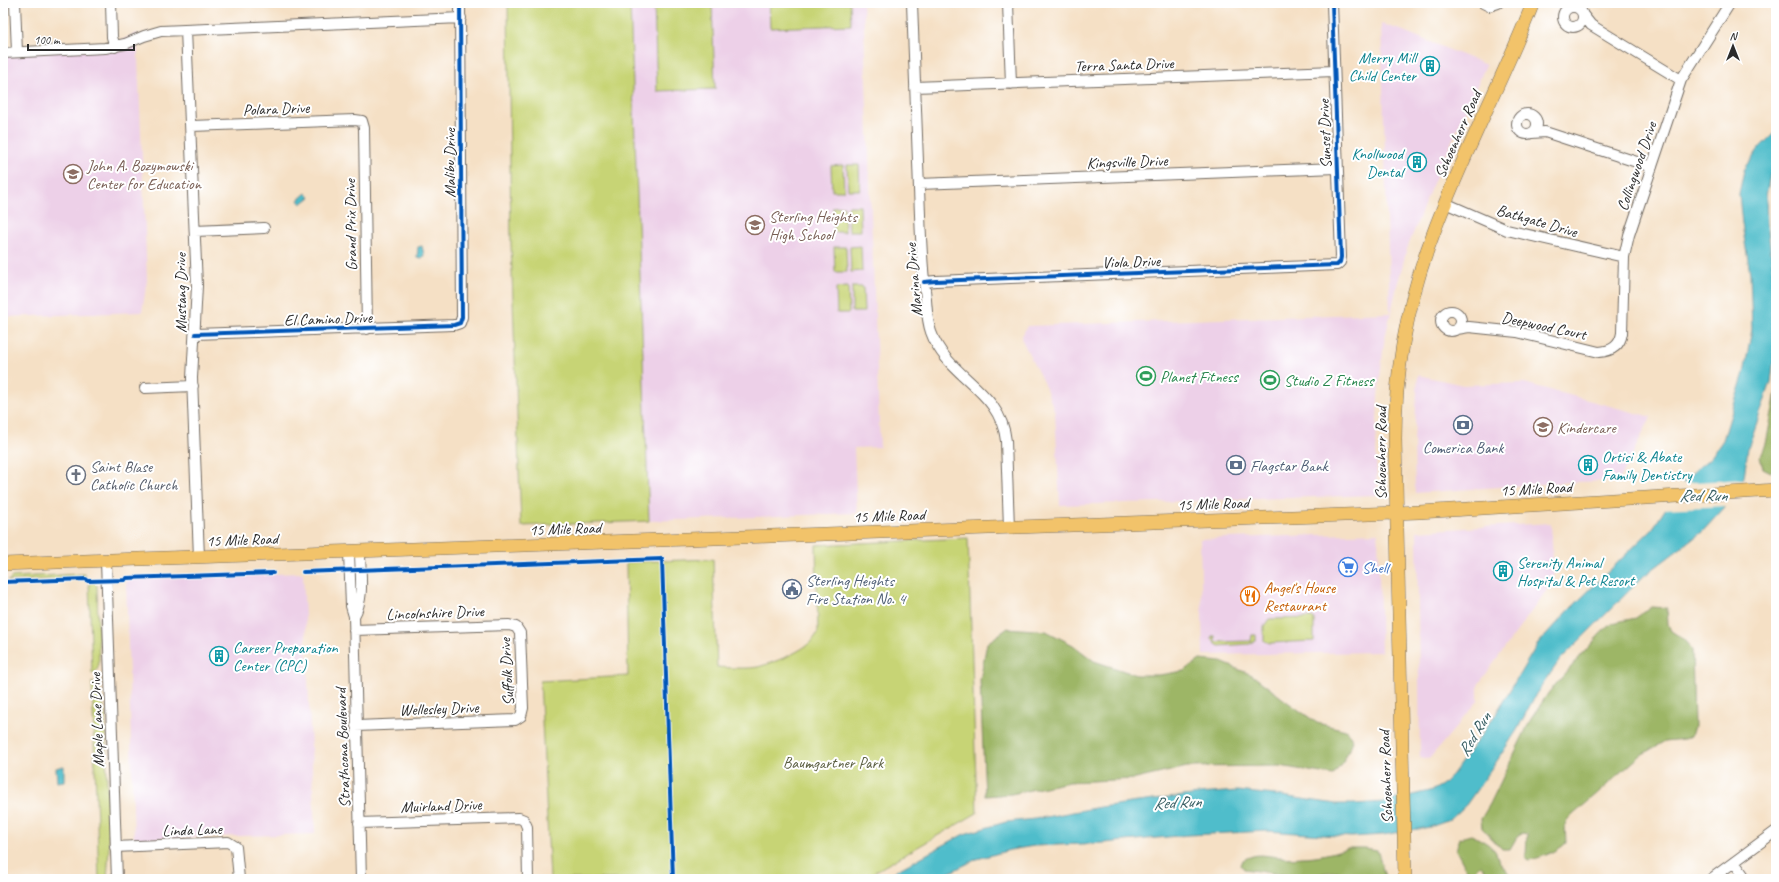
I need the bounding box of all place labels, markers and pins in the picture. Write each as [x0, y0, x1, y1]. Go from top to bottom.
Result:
place label: Merry Mill Child Center [1349, 48, 1419, 86]
building icon: Merry Mill Child Center [1419, 55, 1441, 77]
place label: Knollwood Dental [1352, 144, 1406, 182]
building icon: Knollwood Dental [1406, 151, 1428, 173]
place label: John A. Bozymowski Center for Education [86, 156, 202, 194]
school or university icon: John A. Bozymowski Center for Education [62, 163, 84, 185]
place label: Sterling Heights High School [769, 207, 858, 245]
school or university icon: Sterling Heights High School [744, 214, 766, 236]
sports icon: Planet Fitness [1135, 365, 1157, 387]
place label: Planet Fitness [1160, 367, 1239, 387]
sports icon: Studio Z Fitness [1259, 369, 1281, 391]
place label: Studio Z Fitness [1284, 371, 1375, 391]
bank icon: Comerica Bank [1452, 414, 1474, 436]
school or university icon: Kindercare [1532, 416, 1554, 438]
place label: Kindercare [1557, 418, 1618, 438]
place label: Comerica Bank [1423, 438, 1505, 458]
place label: Ortisi & Abate Family Dentistry [1602, 447, 1693, 485]
bank icon: Flagstar Bank [1225, 454, 1247, 476]
building icon: Ortisi & Abate Family Dentistry [1577, 454, 1599, 476]
place label: Flagstar Bank [1250, 456, 1329, 476]
place label: Saint Blase Catholic Church [90, 457, 178, 495]
church icon: Saint Blase Catholic Church [65, 464, 87, 486]
place label: Serenity Animal Hospital & Pet Resort [1517, 553, 1636, 591]
supermarket icon: Shell [1337, 556, 1359, 578]
place label: Shell [1362, 558, 1391, 578]
building icon: Serenity Animal Hospital & Pet Resort [1492, 560, 1514, 582]
place label: Sterling Heights Fire Station No. 4 [806, 571, 907, 609]
public building icon: Sterling Heights Fire Station No. 4 [781, 578, 803, 600]
place label: Angel's House Restaurant [1264, 578, 1337, 616]
restaurant icon: Angel's House Restaurant [1239, 585, 1261, 607]
place label: Career Preparation Center (CPC) [233, 638, 338, 676]
building icon: Career Preparation Center (CPC) [208, 645, 230, 667]

